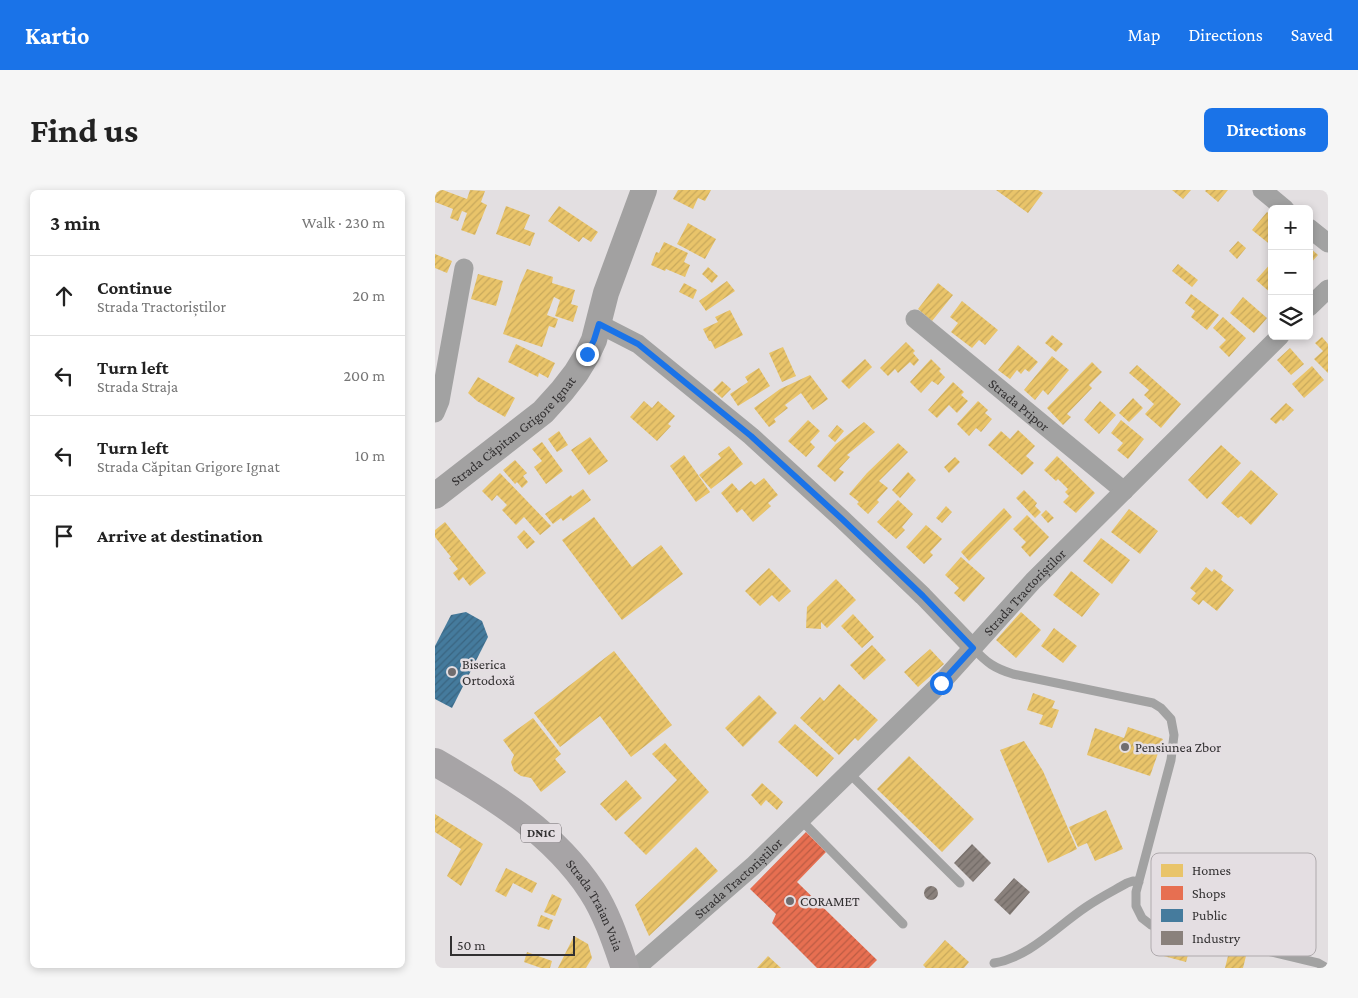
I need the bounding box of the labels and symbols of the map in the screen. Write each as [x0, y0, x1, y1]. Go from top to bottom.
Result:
route end [576, 343, 599, 366]
street label: Strada Căpitan Grigore Ignat [447, 372, 579, 489]
street label: Strada Pripor [986, 375, 1053, 434]
street label: Strada Tractoriștilor [980, 545, 1069, 639]
place label: Biserica Ortodoxă [462, 656, 515, 688]
marker: Biserica Ortodoxă [446, 666, 458, 678]
route start [930, 672, 953, 695]
place label: Pensiunea Zbor [1135, 739, 1221, 755]
marker: Pensiunea Zbor [1119, 741, 1131, 753]
road number: DN1C [521, 824, 561, 842]
street label: Strada Tractoriștilor [691, 834, 785, 922]
legend [1151, 853, 1316, 956]
street label: Strada Traian Vuia [563, 856, 627, 954]
text: Homes [1192, 862, 1231, 878]
text: Shops [1192, 885, 1226, 901]
place label: CORAMET [800, 893, 860, 909]
marker: CORAMET [784, 895, 796, 907]
text: Public [1192, 907, 1227, 923]
text: Industry [1192, 930, 1241, 946]
scale bar [450, 933, 575, 956]

